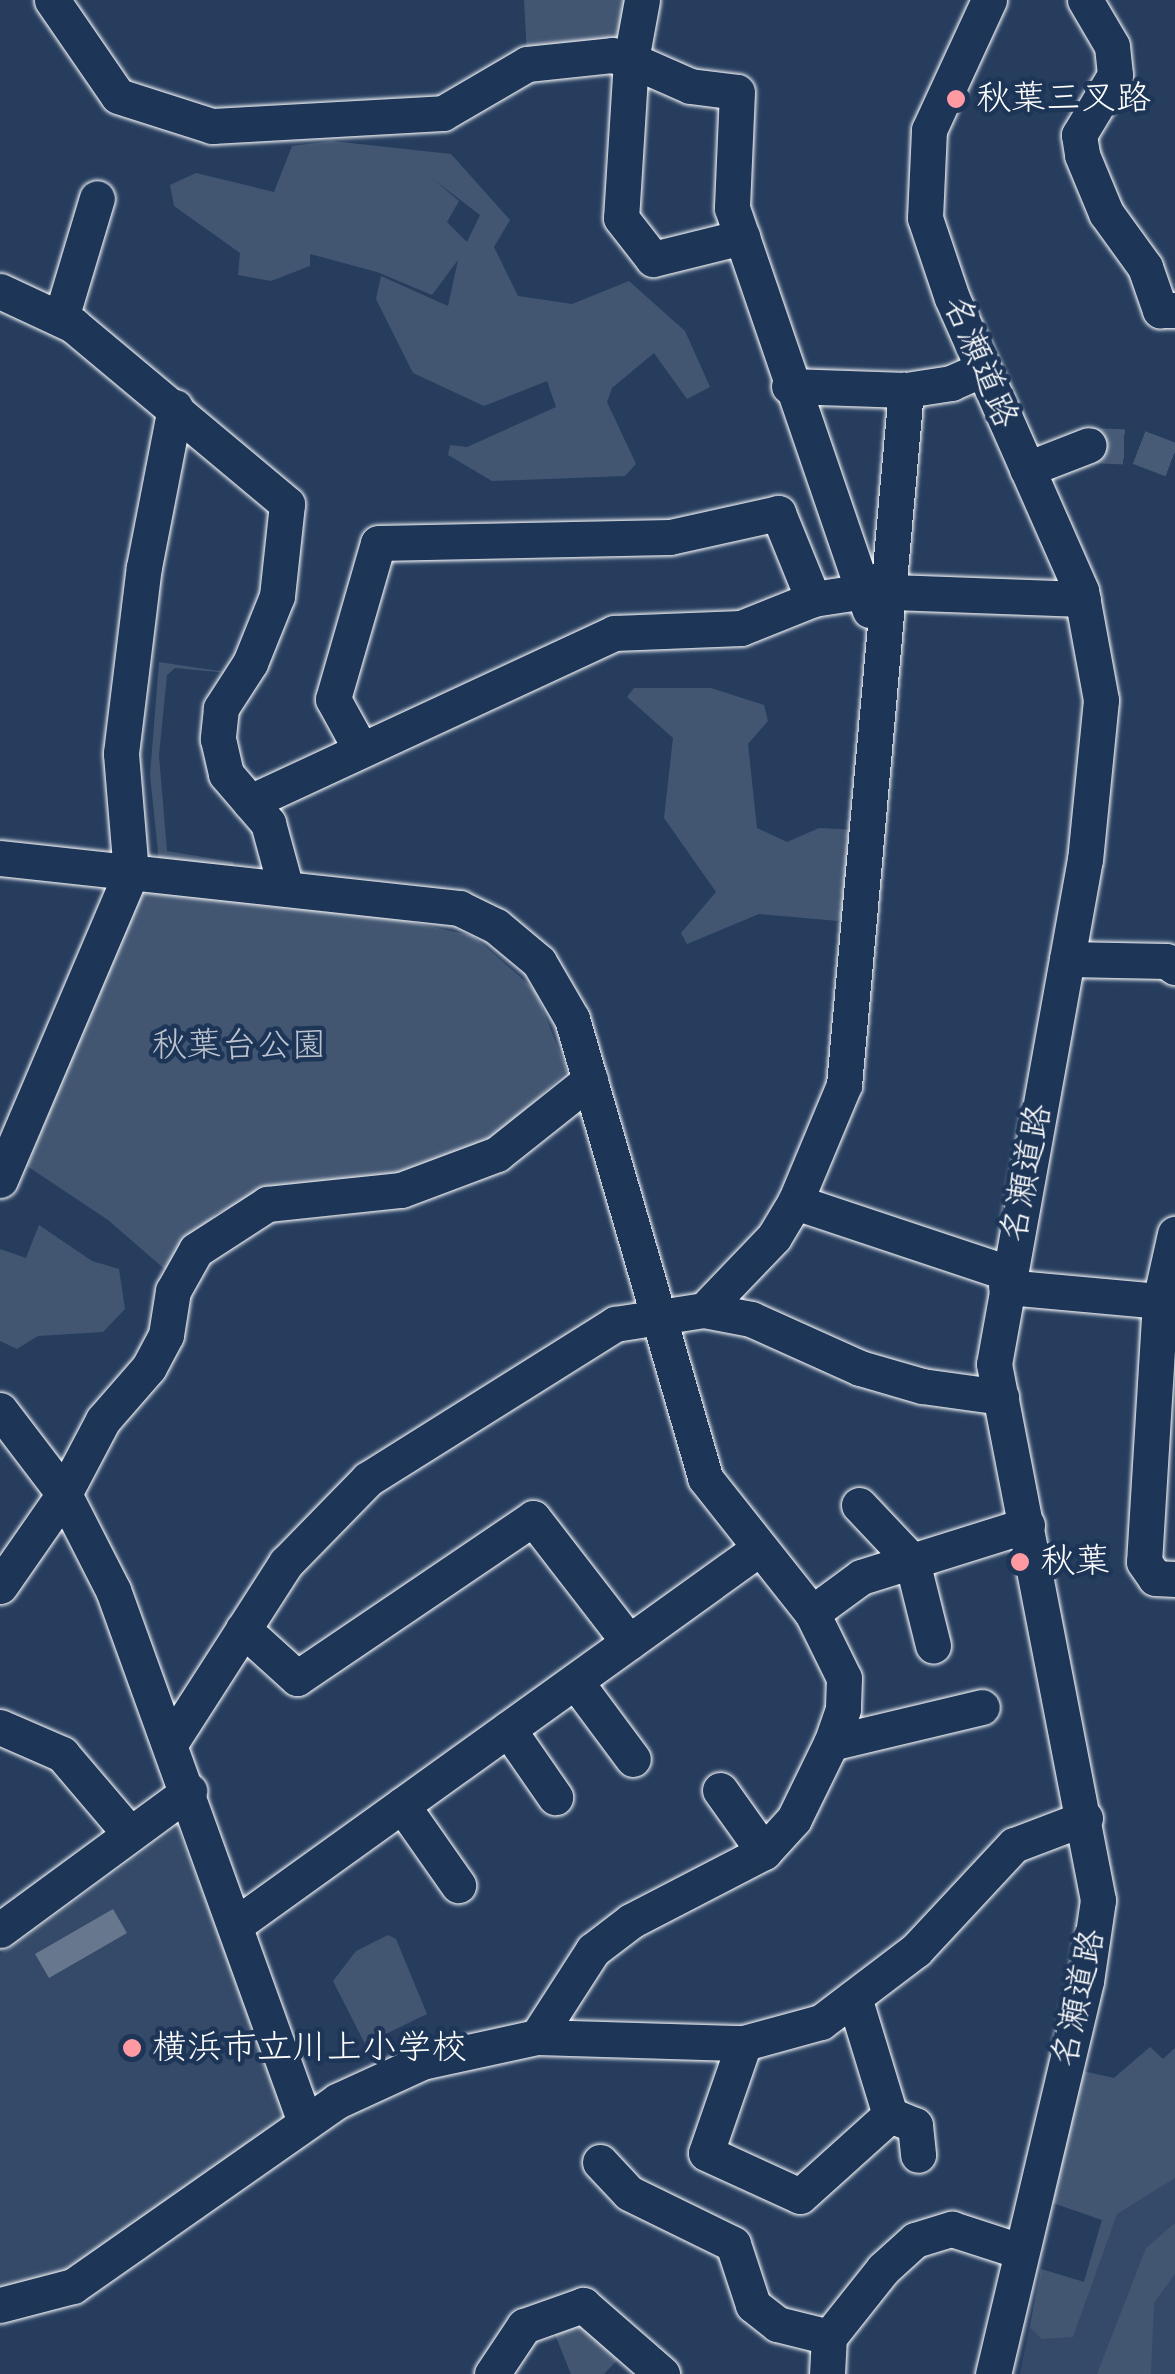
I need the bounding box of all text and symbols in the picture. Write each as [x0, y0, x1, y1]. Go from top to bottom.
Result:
place label: 秋葉三叉路 [976, 78, 1151, 120]
marker: 秋葉三叉路 [945, 88, 967, 110]
street label: 名瀬道路 [933, 289, 1027, 435]
park label: 秋葉台公園 [152, 1025, 326, 1067]
street label: 名瀬道路 [993, 1100, 1061, 1246]
place label: 秋葉 [1040, 1541, 1110, 1583]
marker: 秋葉 [1009, 1551, 1031, 1573]
street label: 名瀬道路 [1044, 1925, 1114, 2071]
place label: 横浜市立川上小学校 [152, 2027, 467, 2069]
marker: 横浜市立川上小学校 [121, 2037, 143, 2059]

